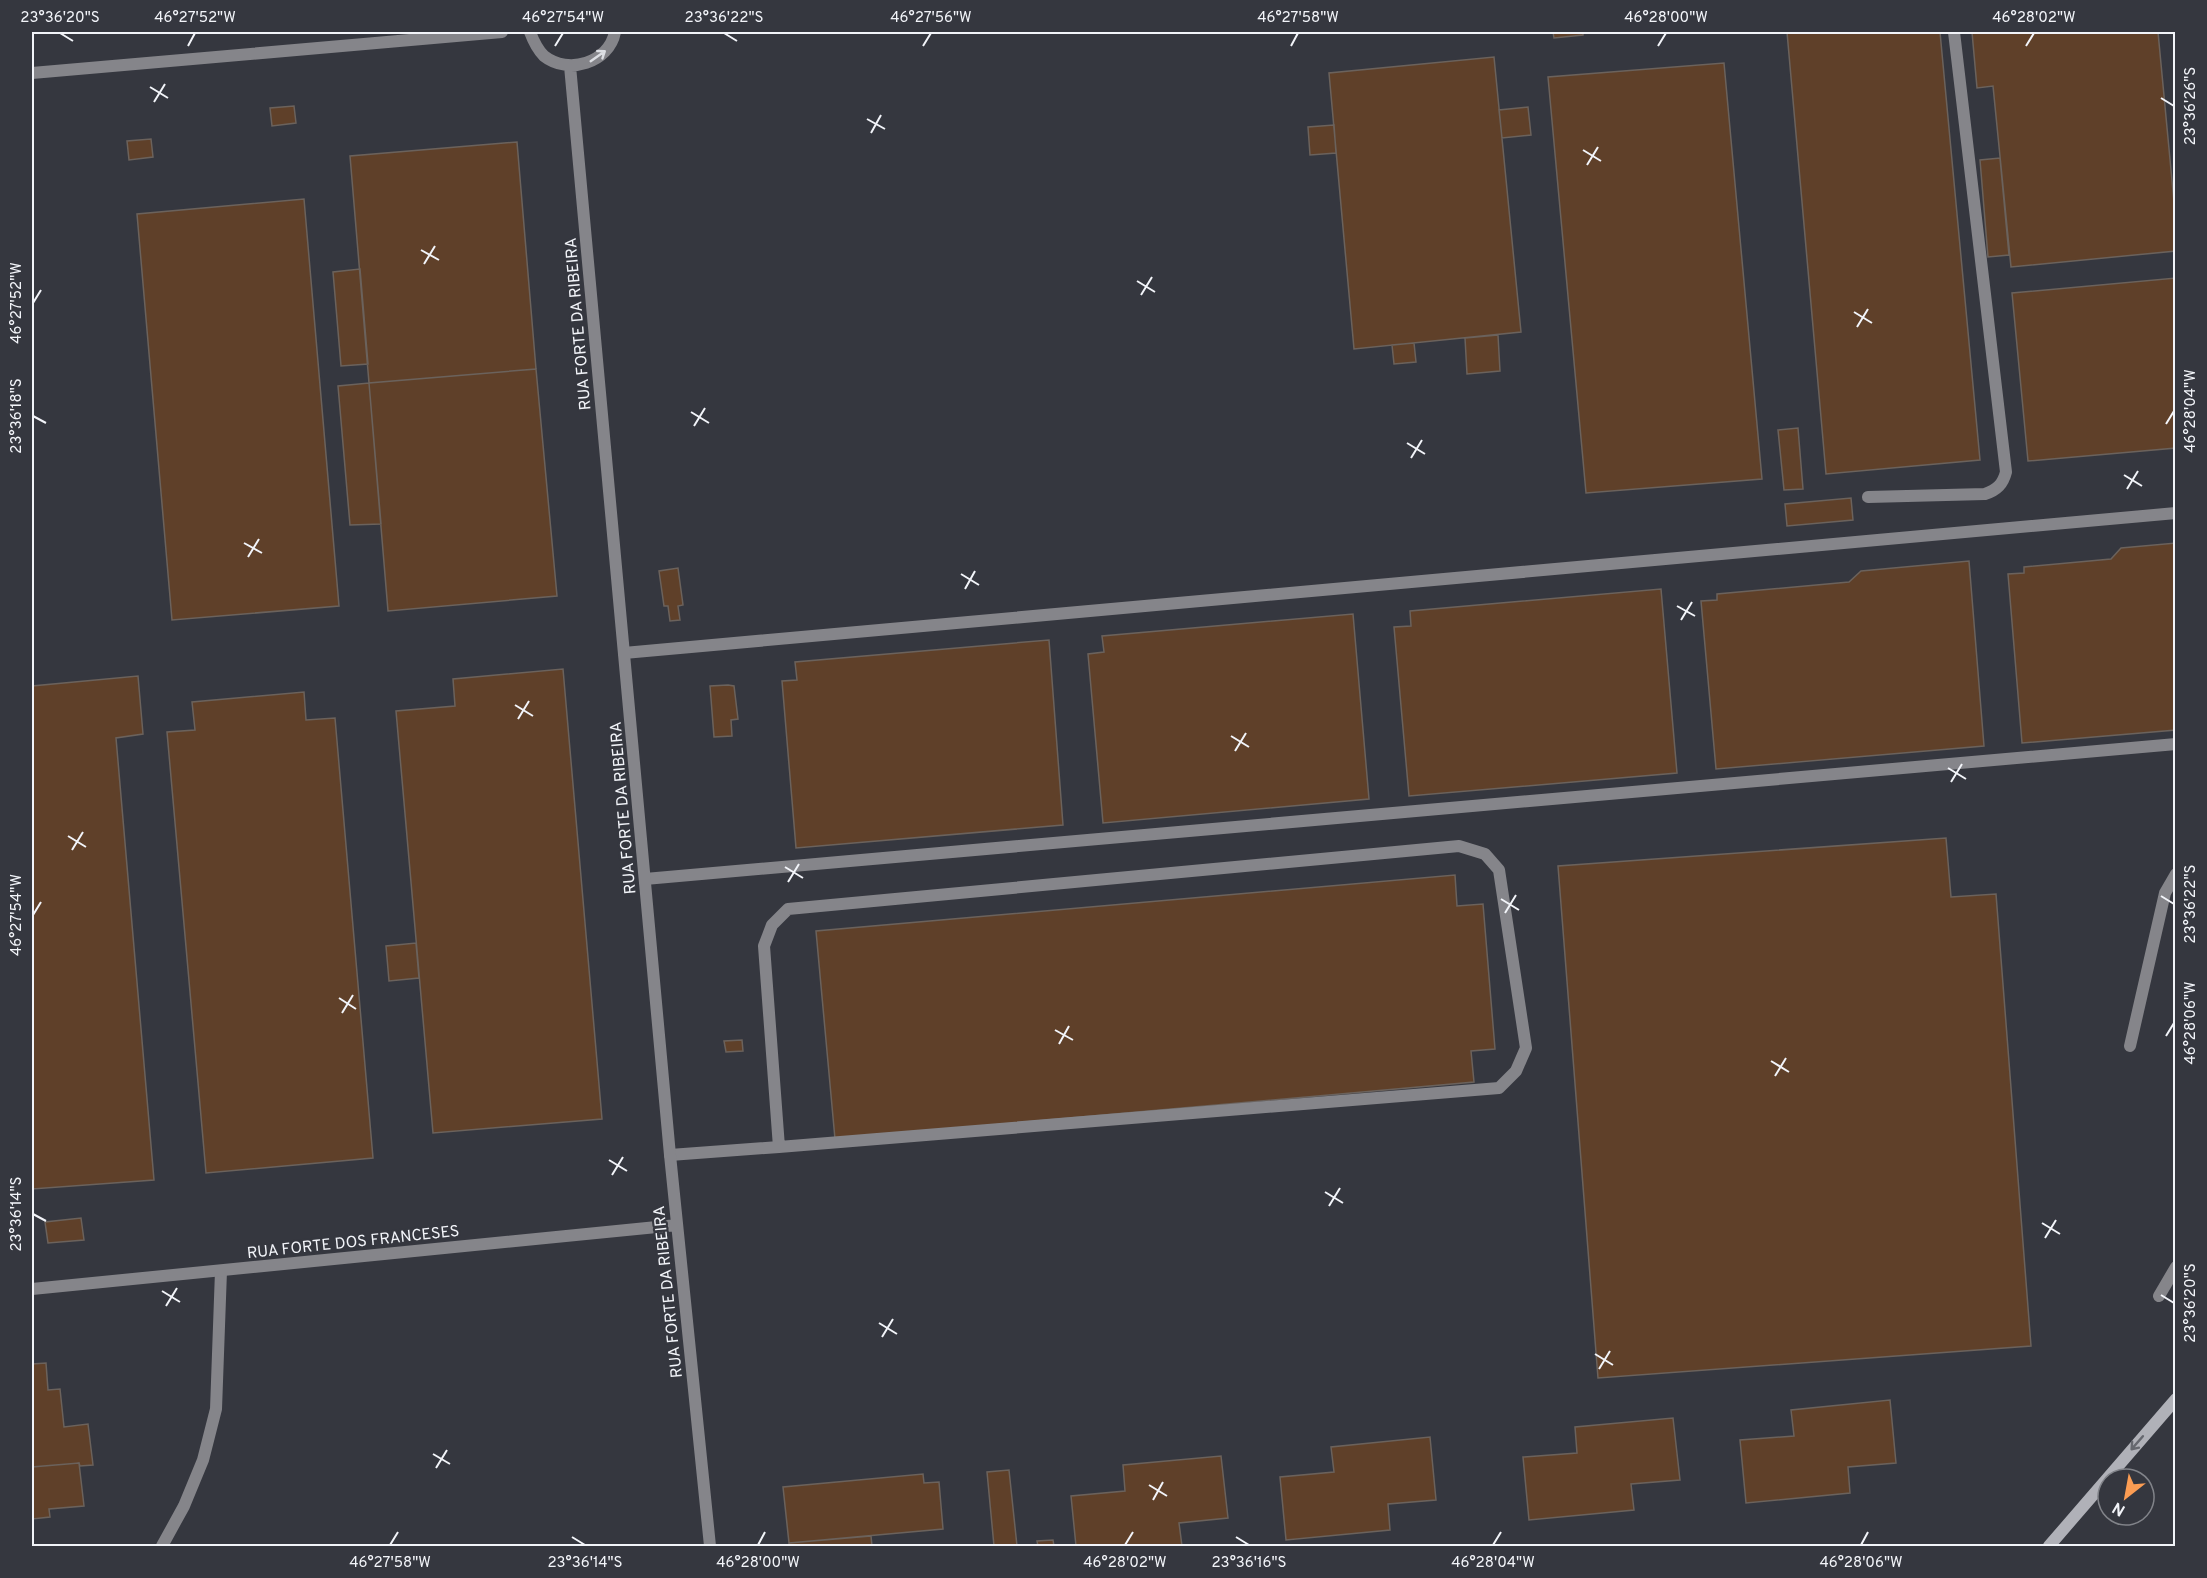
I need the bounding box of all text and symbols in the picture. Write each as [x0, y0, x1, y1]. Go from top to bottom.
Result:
text: 23°36'20"S [20, 9, 100, 28]
text: 46°27'52"W [154, 9, 236, 28]
text: 46°27'54"W [522, 9, 604, 28]
text: 23°36'22"S [685, 9, 763, 28]
text: 46°27'56"W [890, 9, 972, 28]
text: 46°27'58"W [1257, 9, 1339, 28]
text: 46°28'00"W [1624, 9, 1708, 28]
text: 46°28'02"W [1992, 9, 2076, 28]
one-way arrow [590, 50, 606, 62]
text: 23°36'26"S [2182, 67, 2201, 145]
street label: RUA FORTE DA RIBEIRA [561, 237, 596, 411]
text: 46°27'52"W [8, 262, 27, 344]
text: 46°28'04"W [2182, 369, 2201, 453]
text: 23°36'18"S [8, 378, 27, 454]
street label: RUA FORTE DA RIBEIRA [606, 721, 641, 895]
text: 23°36'22"S [2182, 865, 2201, 943]
text: 46°27'54"W [8, 874, 27, 956]
text: 46°28'06"W [2182, 981, 2201, 1065]
text: 23°36'14"S [8, 1176, 27, 1252]
street label: RUA FORTE DA RIBEIRA [650, 1205, 688, 1379]
street label: RUA FORTE DOS FRANCESES [246, 1222, 460, 1264]
text: 23°36'20"S [2182, 1263, 2201, 1343]
one-way arrow [2131, 1435, 2144, 1451]
north arrow [2096, 1467, 2156, 1527]
text: N [2109, 1497, 2129, 1520]
text: 46°27'58"W [349, 1554, 431, 1573]
text: 23°36'14"S [547, 1554, 623, 1573]
text: 46°28'00"W [716, 1554, 800, 1573]
text: 46°28'02"W [1083, 1554, 1167, 1573]
text: 23°36'16"S [1211, 1554, 1287, 1573]
text: 46°28'04"W [1451, 1554, 1535, 1573]
text: 46°28'06"W [1819, 1554, 1903, 1573]

